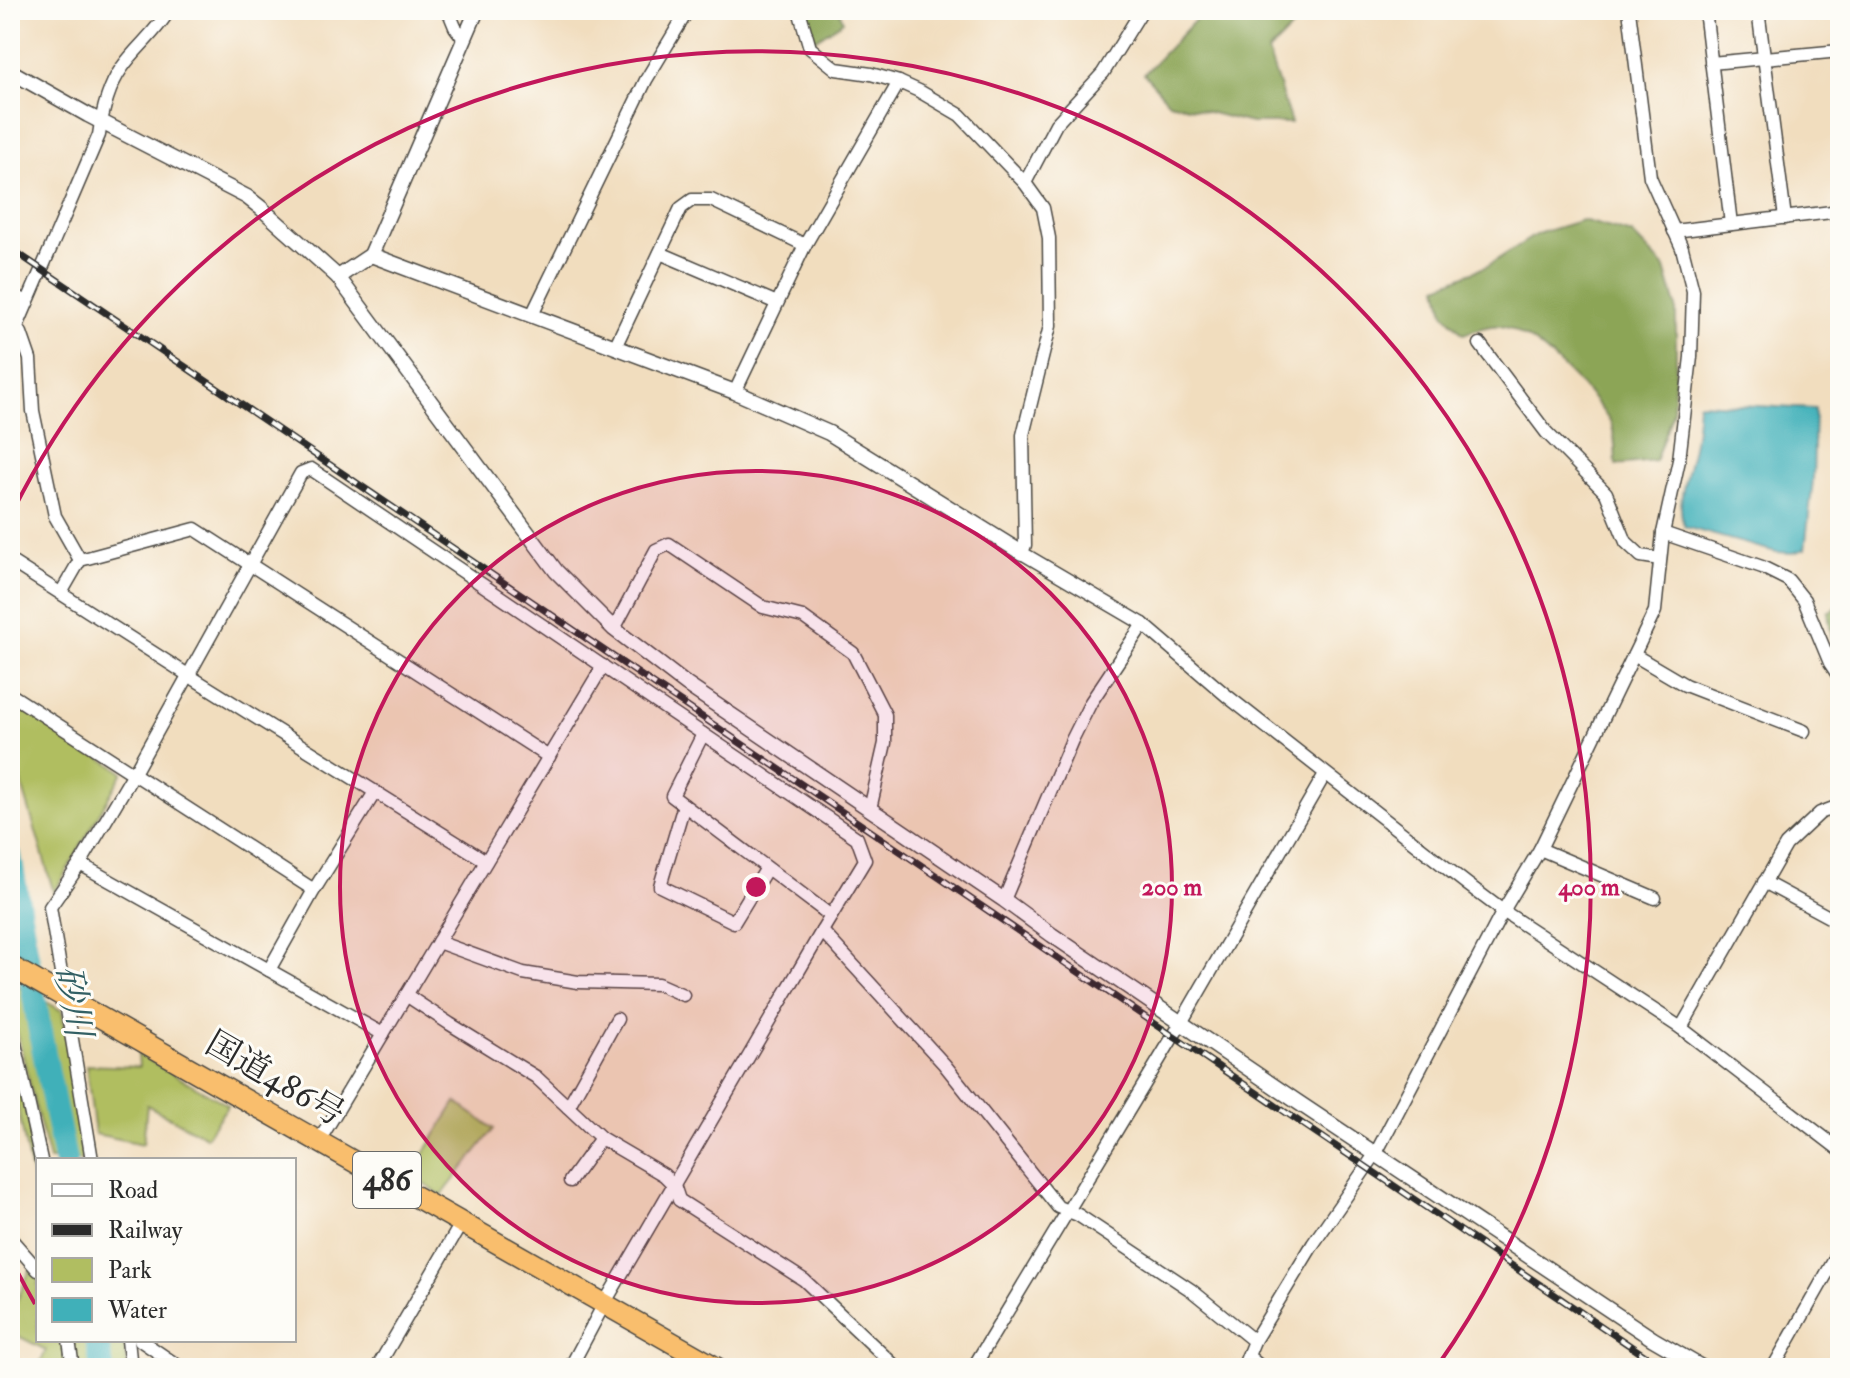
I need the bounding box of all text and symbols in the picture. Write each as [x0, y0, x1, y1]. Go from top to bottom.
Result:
text: 200 m [1142, 872, 1203, 903]
text: 400 m [1557, 872, 1620, 903]
centre of rings [742, 873, 770, 901]
water label: 砂川 [45, 962, 102, 1044]
street label: 国道486号 [198, 1022, 352, 1136]
road number: 486 [353, 1152, 421, 1208]
legend [36, 1158, 296, 1342]
text: Road [108, 1175, 158, 1206]
text: Railway [108, 1215, 183, 1246]
text: Park [108, 1255, 152, 1286]
text: Water [107, 1295, 167, 1326]

